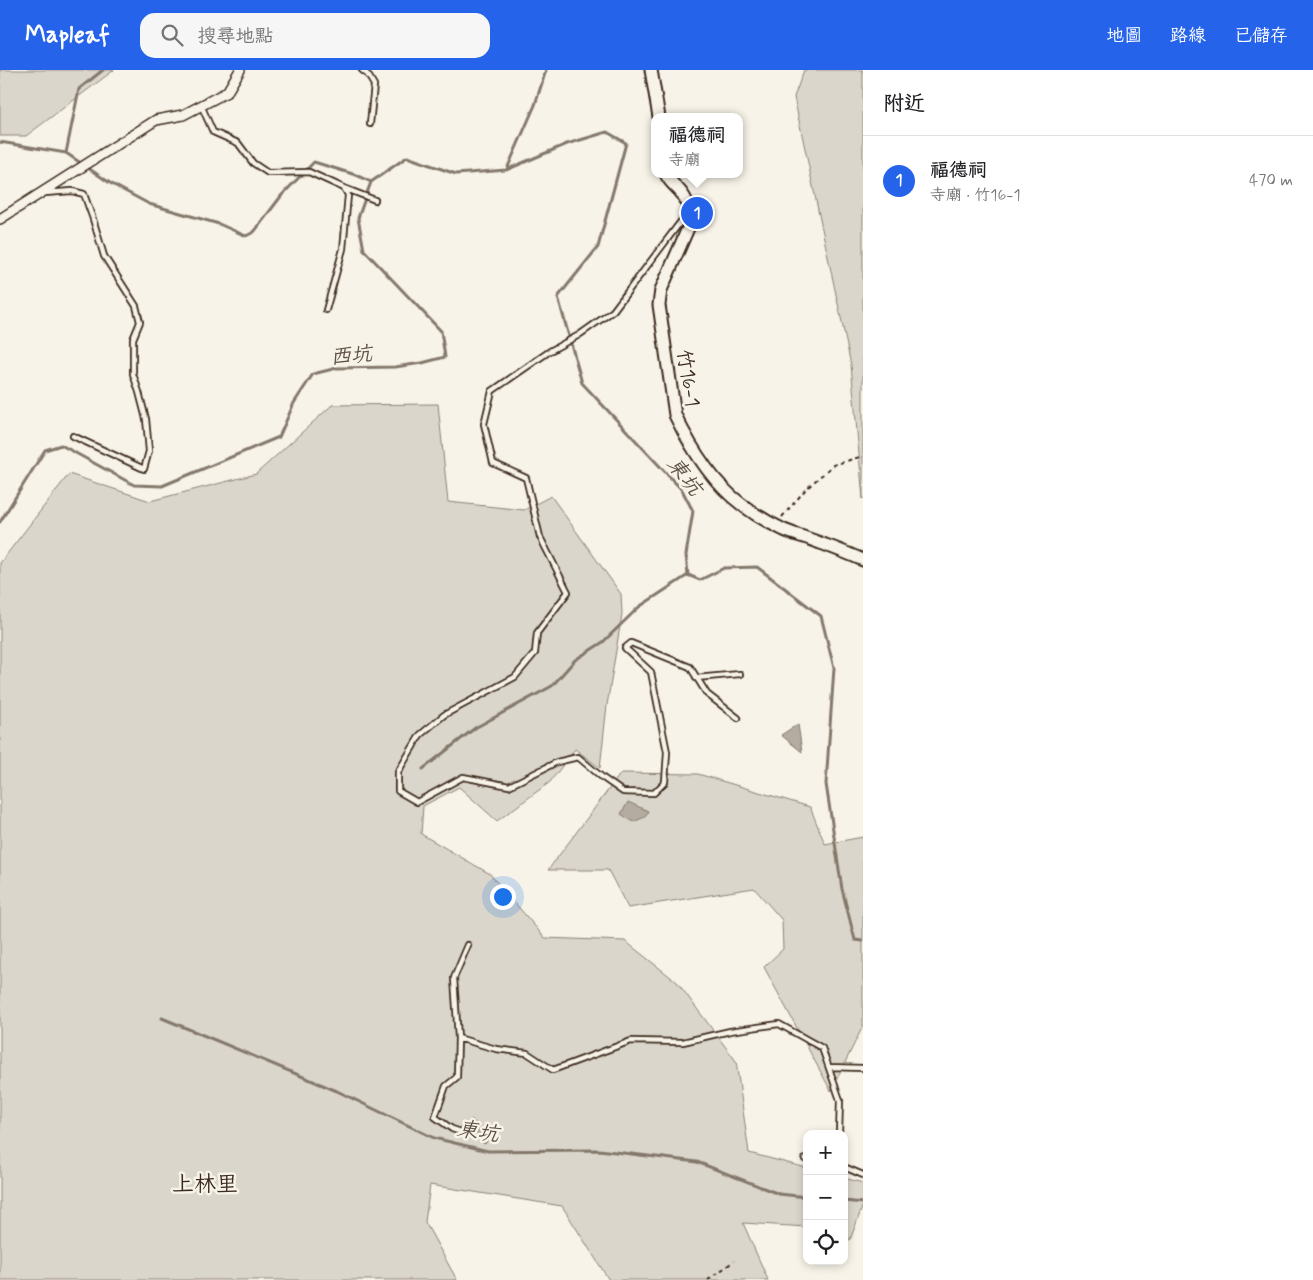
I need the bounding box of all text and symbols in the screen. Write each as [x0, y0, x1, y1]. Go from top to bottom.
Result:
search box [140, 13, 490, 58]
text: Mapleaf [25, 20, 110, 51]
icon: search [158, 21, 186, 49]
text: 搜尋地點 [198, 24, 274, 49]
text: 地圖 [1106, 24, 1142, 48]
text: 路線 [1170, 24, 1206, 48]
text: 已儲存 [1234, 24, 1288, 48]
text: 附近 [883, 90, 925, 118]
popup [651, 113, 743, 178]
text: 福德祠 [668, 123, 726, 148]
text: 寺廟 [668, 150, 701, 171]
text: 福德祠 [930, 158, 987, 183]
text: 1 [895, 170, 903, 191]
text: 470 m [1249, 170, 1293, 191]
text: 寺廟 · 竹16-1 [930, 185, 1021, 206]
pin: 1 [681, 194, 713, 232]
water label: 西坑 [329, 340, 375, 372]
street label: 竹16-1 [670, 348, 705, 409]
water label: 東坑 [660, 451, 709, 503]
your location [490, 884, 516, 910]
water label: 東坑 [455, 1115, 503, 1149]
map controls [803, 1130, 848, 1265]
button: + [803, 1130, 848, 1175]
district label: 上林里 [172, 1171, 238, 1199]
button: − [803, 1175, 848, 1220]
button: locate [803, 1220, 848, 1265]

